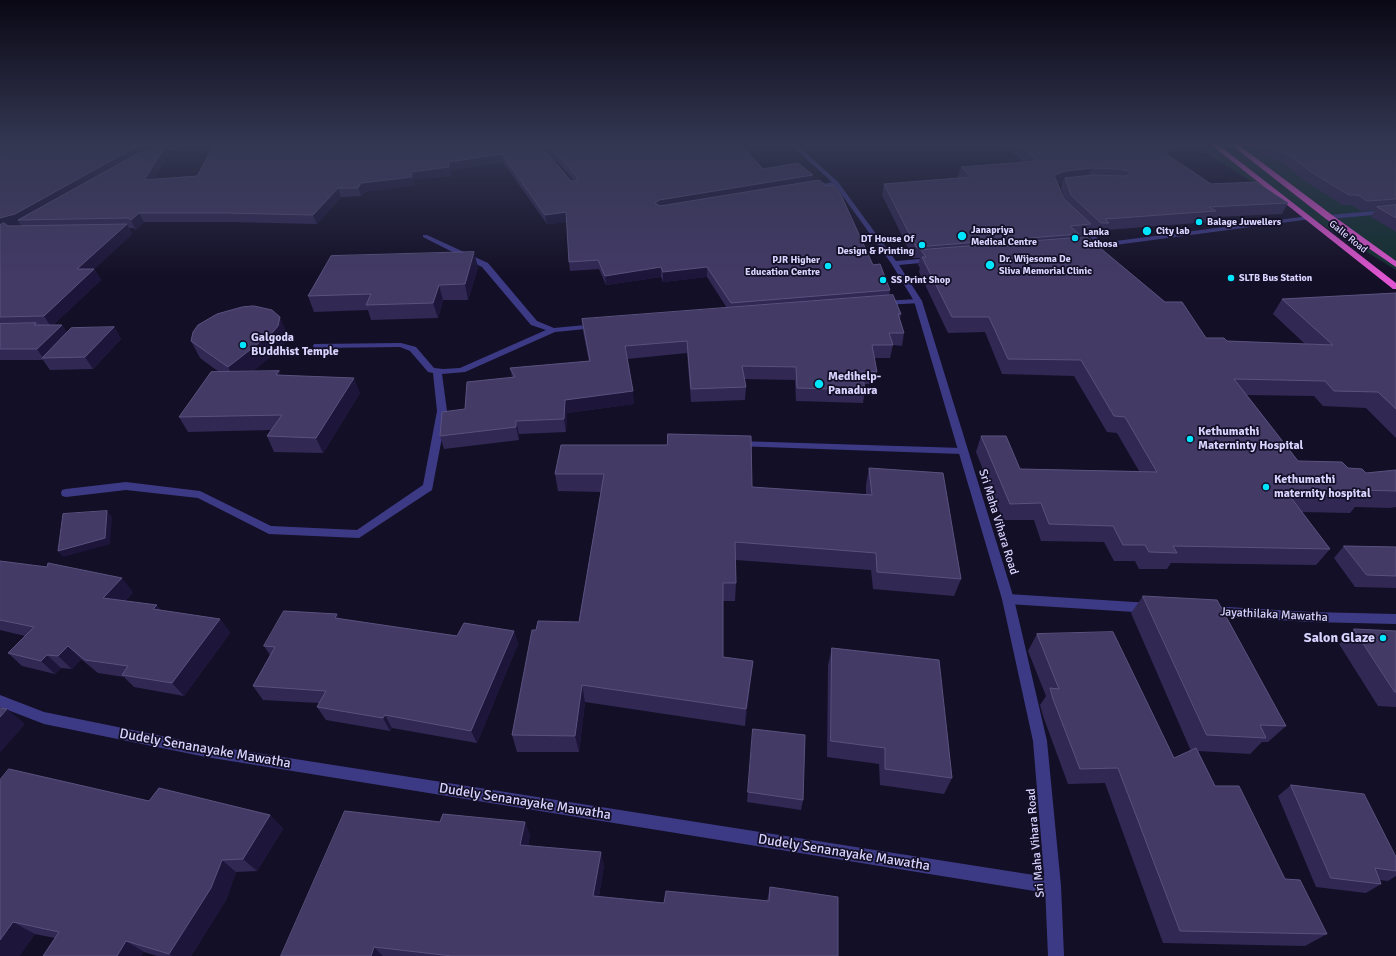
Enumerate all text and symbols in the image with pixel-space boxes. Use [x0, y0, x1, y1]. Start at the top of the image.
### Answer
place label: Balage Juwellers [1207, 216, 1281, 228]
marker: Balage Juwellers [1194, 217, 1204, 227]
street label: Galle Road [1326, 218, 1370, 256]
place label: Janapriya Medical Centre [971, 224, 1037, 248]
marker: City lab [1141, 225, 1153, 237]
place label: City lab [1156, 225, 1190, 237]
place label: Lanka Sathosa [1083, 226, 1118, 250]
marker: Janapriya Medical Centre [956, 230, 968, 242]
place label: DT House Of Design & Printing [837, 233, 914, 256]
marker: Lanka Sathosa [1070, 233, 1080, 243]
marker: DT House Of Design & Printing [917, 240, 927, 250]
place label: Dr. Wijesoma De Sliva Memorial Clinic [999, 253, 1092, 276]
place label: PJR Higher Education Centre [745, 254, 820, 278]
marker: Dr. Wijesoma De Sliva Memorial Clinic [984, 259, 996, 271]
marker: PJR Higher Education Centre [823, 261, 833, 271]
place label: SLTB Bus Station [1239, 272, 1312, 284]
marker: SLTB Bus Station [1226, 273, 1236, 283]
place label: SS Print Shop [891, 274, 950, 286]
marker: SS Print Shop [878, 275, 888, 285]
place label: Galgoda BUddhist Temple [251, 331, 339, 359]
marker: Galgoda BUddhist Temple [238, 340, 248, 350]
place label: Medihelp- Panadura [828, 370, 881, 398]
marker: Medihelp- Panadura [813, 378, 825, 390]
place label: Kethumathi Materninty Hospital [1198, 425, 1303, 453]
marker: Kethumathi Materninty Hospital [1185, 434, 1195, 444]
street label: Sri Maha Vihara Road [975, 467, 1021, 577]
place label: Kethumathi maternity hospital [1274, 473, 1371, 501]
marker: Kethumathi maternity hospital [1261, 482, 1271, 492]
street label: Jayathilaka Mawatha [1220, 605, 1328, 625]
place label: Salon Glaze [1304, 630, 1375, 646]
marker: Salon Glaze [1378, 633, 1388, 643]
street label: Dudely Senanayake Mawatha [118, 726, 292, 772]
street label: Dudely Senanayake Mawatha [438, 780, 612, 824]
street label: Sri Maha Vihara Road [1024, 788, 1048, 898]
street label: Dudely Senanayake Mawatha [757, 831, 931, 875]

